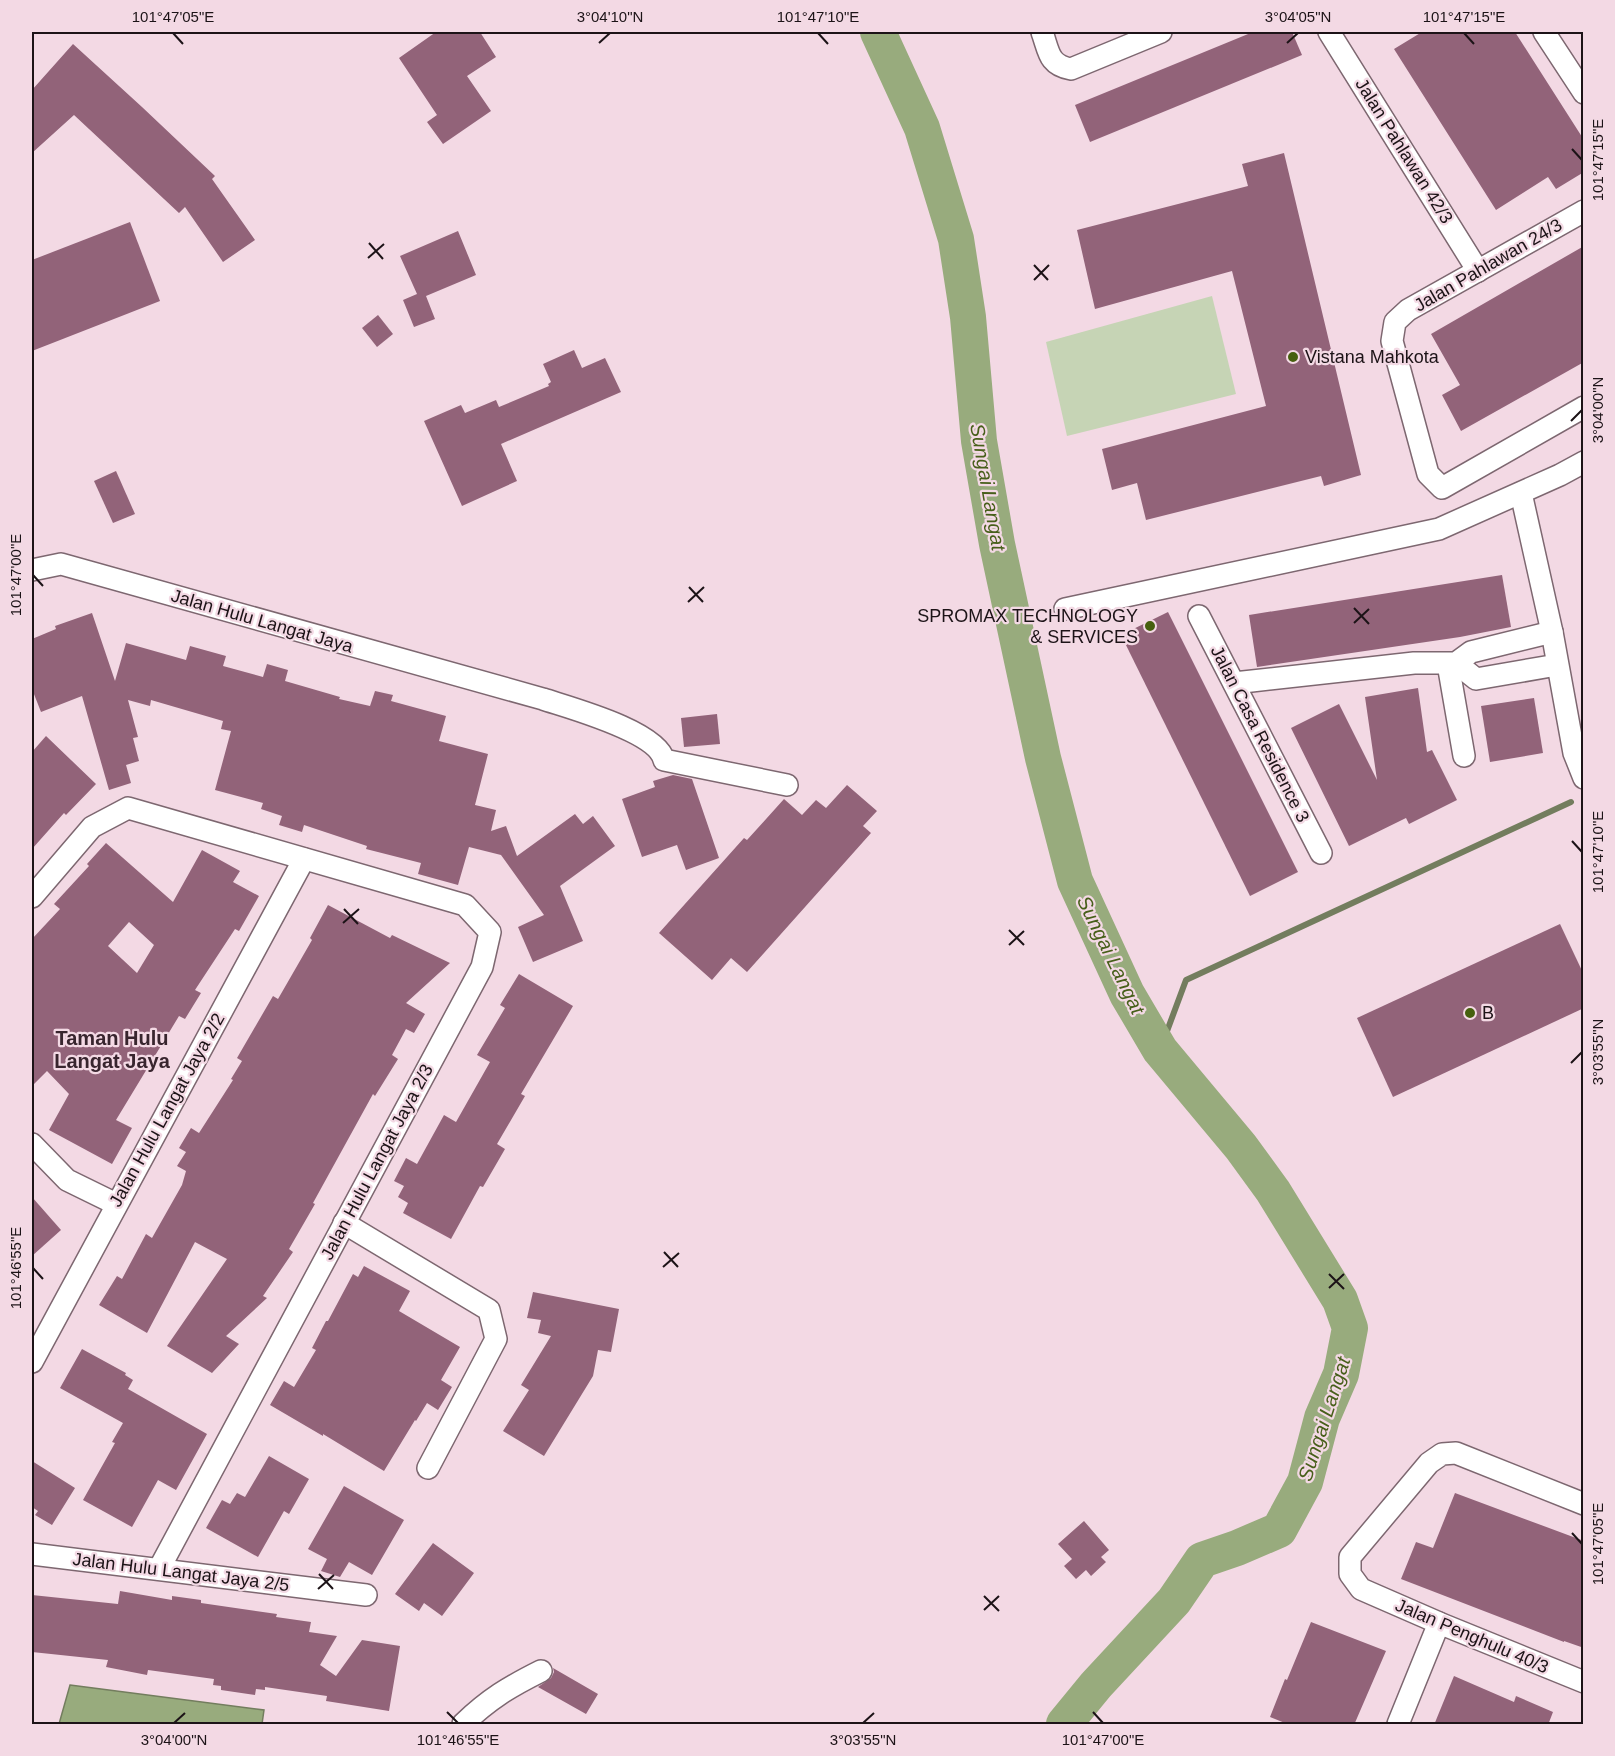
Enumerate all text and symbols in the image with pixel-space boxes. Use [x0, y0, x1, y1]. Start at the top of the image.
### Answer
text: 101°47'05"E [132, 8, 214, 25]
text: 3°04'10"N [577, 8, 643, 25]
text: 101°47'10"E [777, 8, 859, 25]
text: 3°04'05"N [1265, 8, 1331, 25]
text: 101°47'15"E [1423, 8, 1505, 25]
street label: Jalan Pahlawan 42/3 [1351, 75, 1457, 227]
text: 101°47'15"E [1589, 119, 1606, 201]
street label: Jalan Pahlawan 24/3 [1411, 215, 1565, 315]
place label: Vistana Mahkota [1305, 347, 1440, 367]
marker: Vistana Mahkota [1286, 350, 1300, 364]
text: 3°04'00"N [1589, 377, 1606, 443]
water label: Sungai Langat [966, 422, 1010, 554]
text: 101°47'00"E [7, 534, 24, 616]
street label: Jalan Hulu Langat Jaya [169, 585, 356, 657]
place label: SPROMAX TECHNOLOGY & SERVICES [917, 606, 1138, 647]
marker: SPROMAX TECHNOLOGY & SERVICES [1143, 619, 1157, 633]
street label: Jalan Casa Residence 3 [1207, 643, 1313, 825]
text: 101°47'10"E [1589, 811, 1606, 893]
water label: Sungai Langat [1073, 892, 1150, 1019]
place label: B [1482, 1003, 1494, 1023]
marker: B [1463, 1006, 1477, 1020]
street label: Jalan Hulu Langat Jaya 2/2 [105, 1010, 229, 1210]
text: 3°03'55"N [1589, 1019, 1606, 1085]
district label: Taman Hulu Langat Jaya [54, 1027, 171, 1072]
street label: Jalan Hulu Langat Jaya 2/3 [317, 1061, 437, 1263]
text: 101°46'55"E [7, 1227, 24, 1309]
water label: Sungai Langat [1294, 1353, 1355, 1484]
text: 101°47'05"E [1589, 1503, 1606, 1585]
street label: Jalan Hulu Langat Jaya 2/5 [72, 1549, 290, 1595]
street label: Jalan Penghulu 40/3 [1393, 1595, 1551, 1677]
text: 3°04'00"N [141, 1731, 207, 1748]
text: 101°46'55"E [417, 1731, 499, 1748]
text: 3°03'55"N [830, 1731, 896, 1748]
text: 101°47'00"E [1062, 1731, 1144, 1748]

